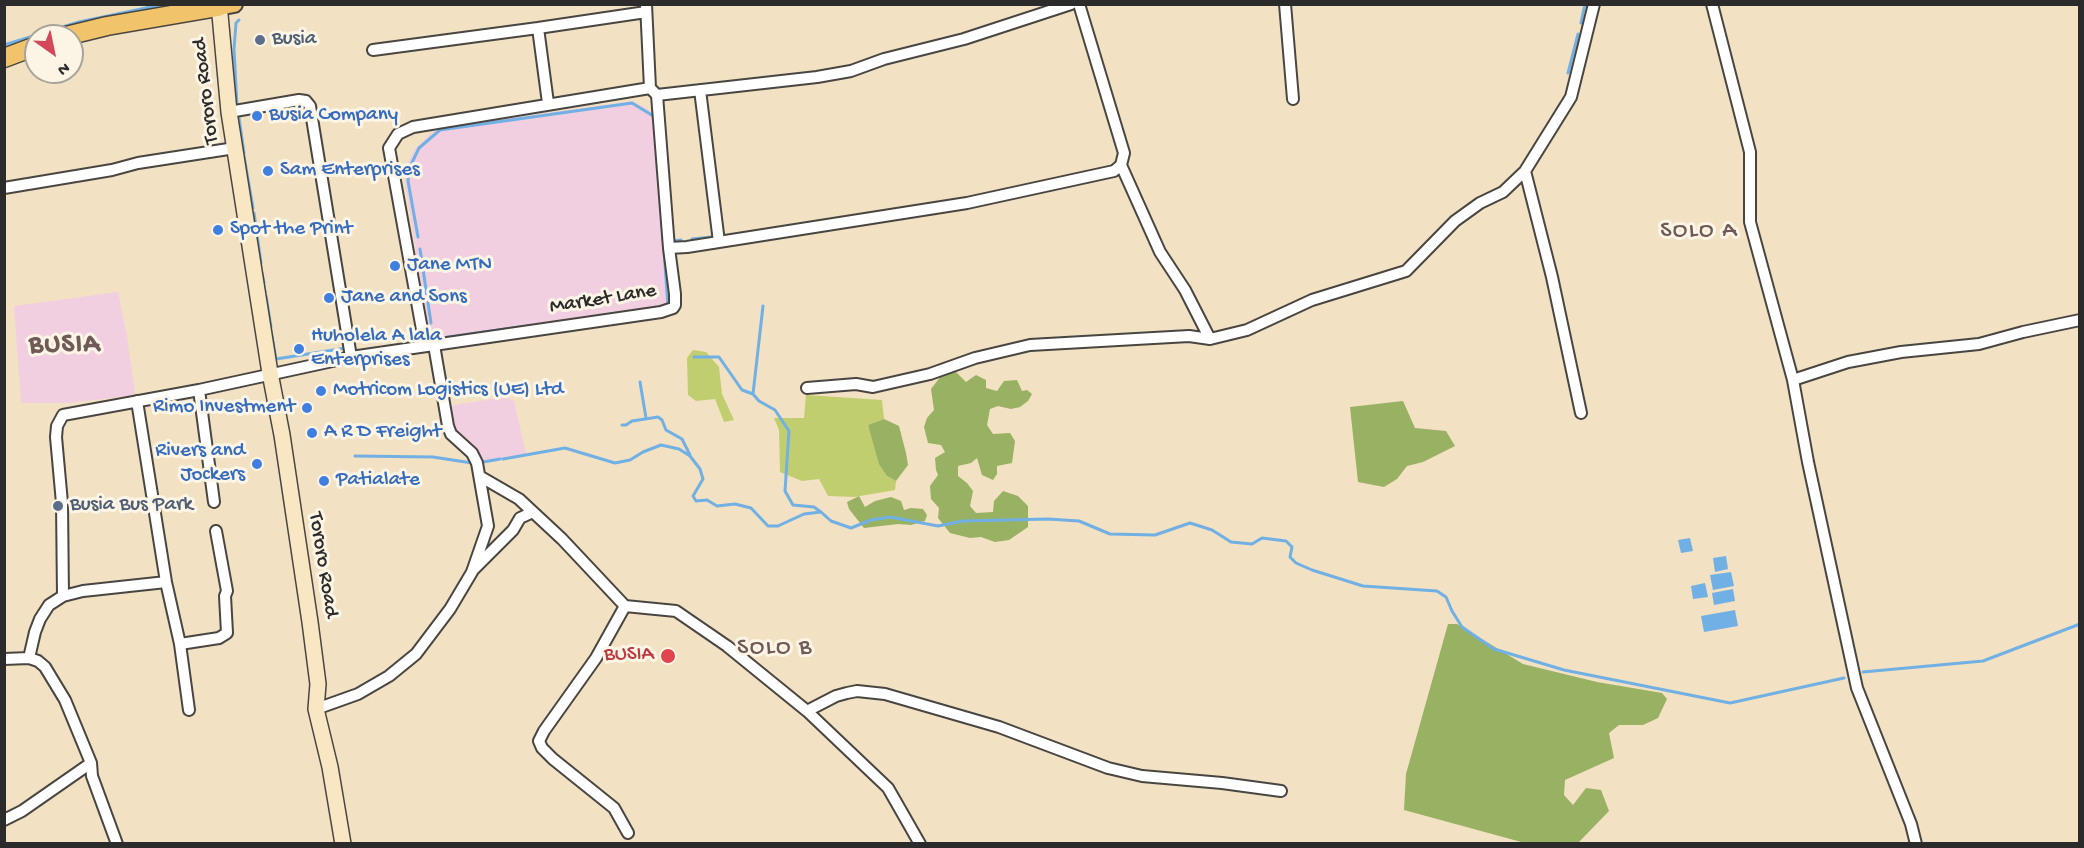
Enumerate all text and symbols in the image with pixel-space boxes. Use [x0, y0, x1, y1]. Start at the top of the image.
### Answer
north arrow [24, 24, 84, 84]
place label: Busia [272, 27, 317, 53]
marker: Busia [253, 33, 267, 47]
street label: Tororo Road [188, 37, 226, 145]
text: N [53, 57, 73, 79]
place label: Busia Company [269, 103, 398, 129]
marker: Busia Company [250, 109, 264, 123]
place label: Sam Enterprises [280, 158, 420, 184]
marker: Sam Enterprises [261, 164, 275, 178]
place label: Spot the Print [230, 217, 352, 243]
district label: SOLO A [1660, 218, 1738, 246]
marker: Spot the Print [211, 223, 225, 237]
place label: Jane MTN [407, 253, 492, 279]
marker: Jane MTN [388, 259, 402, 273]
street label: Market Lane [548, 279, 658, 321]
place label: Jane and Sons [341, 285, 467, 311]
marker: Jane and Sons [322, 291, 336, 305]
place label: Huholela A lala Enterprises [311, 324, 442, 374]
district label: BUSIA [29, 331, 101, 363]
marker: Huholela A lala Enterprises [292, 342, 306, 356]
place label: Motricom Logistics (UE) Ltd [333, 378, 563, 404]
marker: Motricom Logistics (UE) Ltd [314, 384, 328, 398]
place label: Rimo Investment [153, 395, 295, 421]
marker: Rimo Investment [300, 401, 314, 415]
place label: A R D Freight [324, 420, 441, 446]
marker: A R D Freight [305, 426, 319, 440]
place label: Rivers and Jockers [155, 439, 245, 489]
marker: Rivers and Jockers [250, 457, 264, 471]
place label: Patialate [336, 468, 420, 494]
marker: Patialate [317, 474, 331, 488]
place label: Busia Bus Park [70, 493, 193, 519]
marker: Busia Bus Park [51, 499, 65, 513]
street label: Tororo Road [301, 510, 343, 620]
district label: SOLO B [737, 635, 813, 663]
place label: BUSIA [604, 643, 654, 669]
marker: BUSIA [659, 647, 677, 665]

